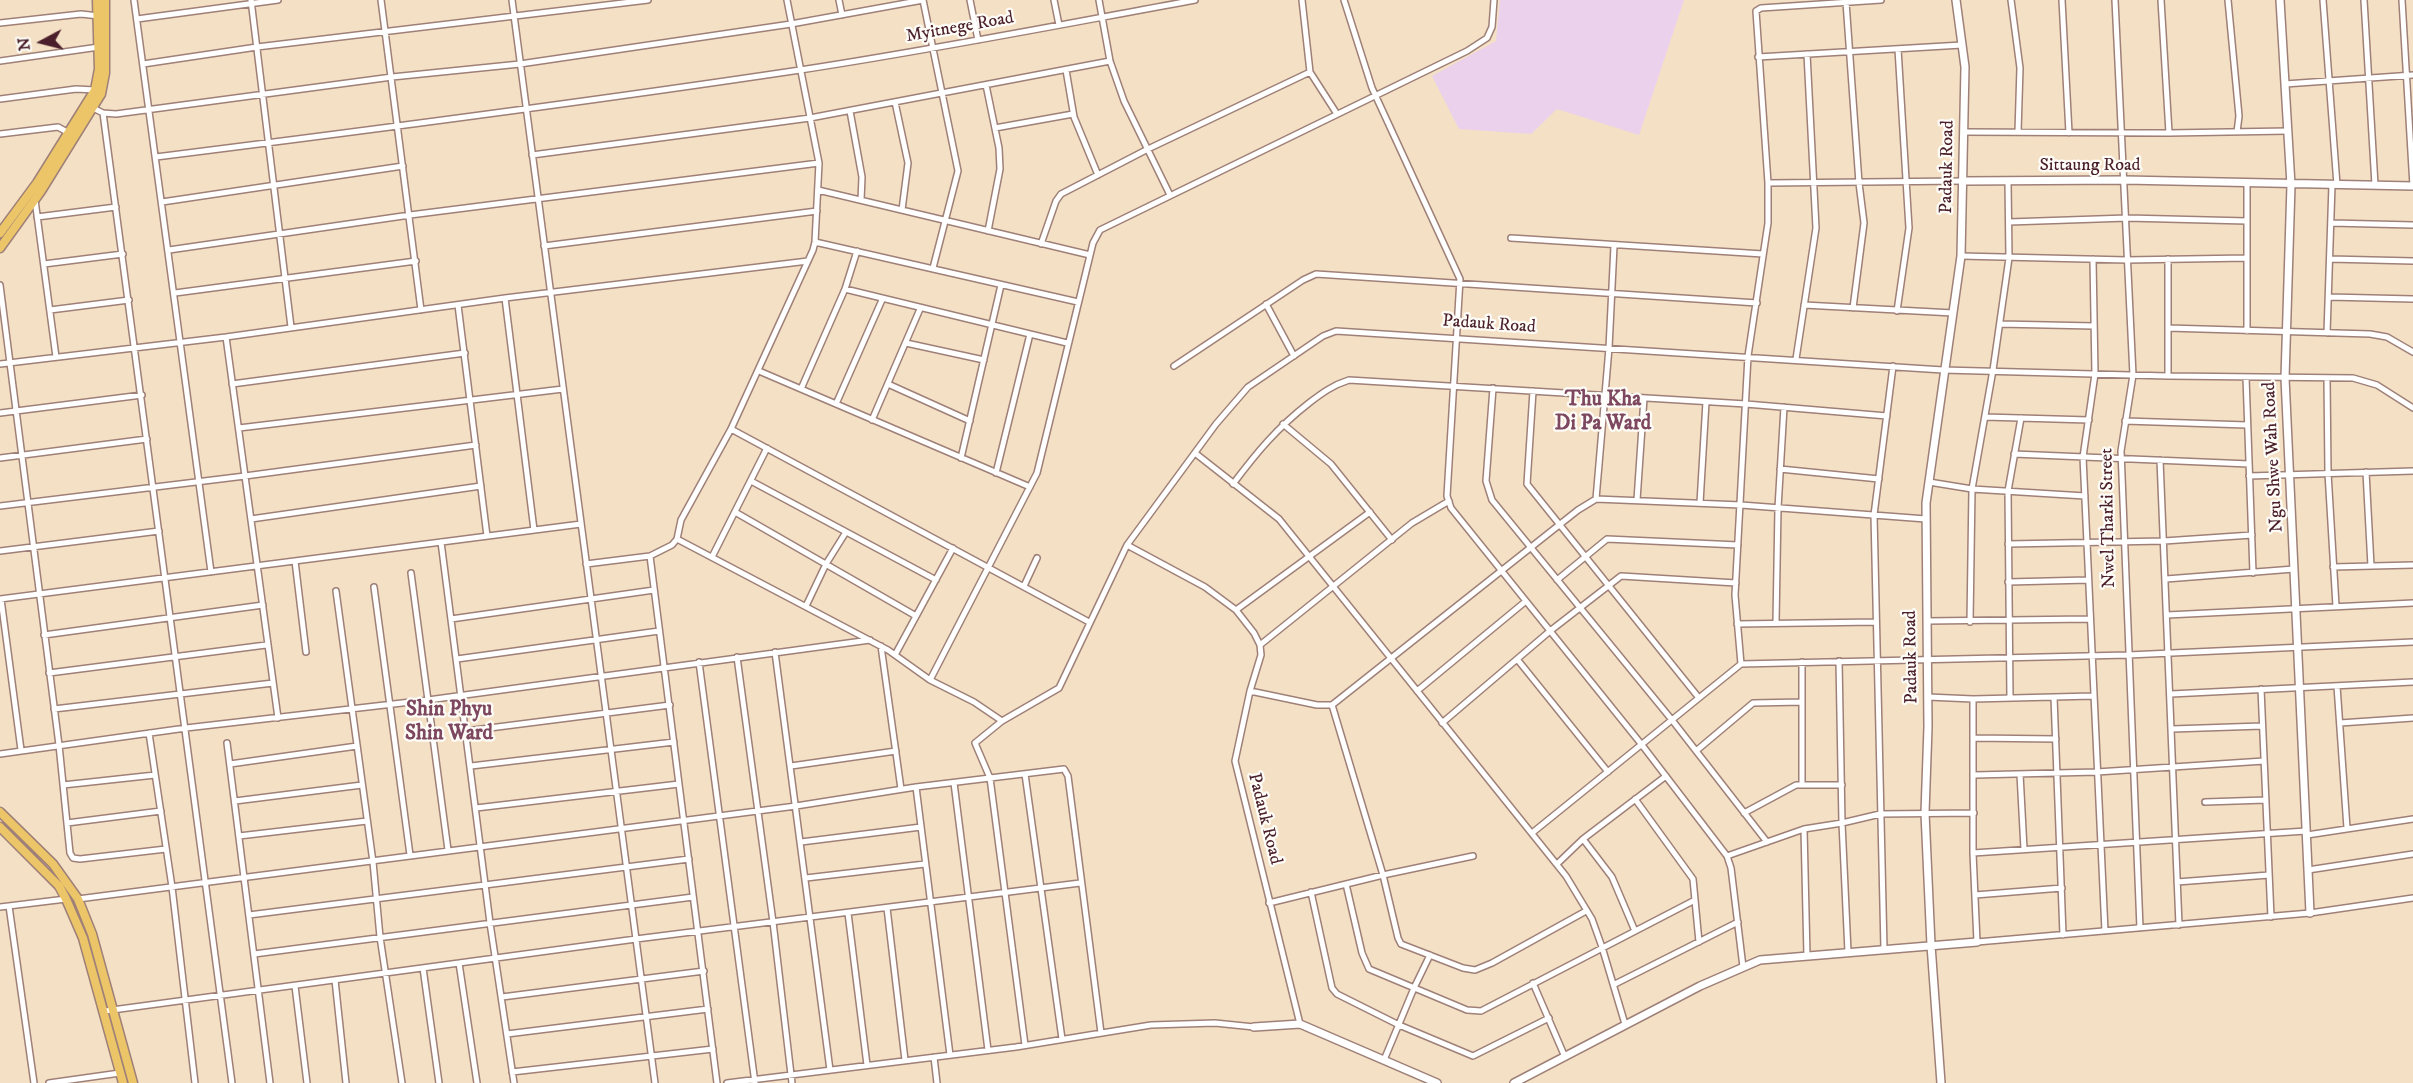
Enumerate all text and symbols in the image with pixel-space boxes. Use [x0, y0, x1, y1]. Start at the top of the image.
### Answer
street label: Myitnege Road [904, 8, 1016, 48]
north arrow [12, 12, 72, 72]
text: N [13, 36, 35, 52]
street label: Padauk Road [1936, 120, 1960, 214]
street label: Sittaung Road [2039, 155, 2141, 177]
street label: Padauk Road [1442, 311, 1536, 339]
street label: Ngu Shwe Wah Road [2259, 381, 2289, 533]
district label: Thu Kha Di Pa Ward [1555, 388, 1651, 438]
street label: Nwel Tharki Street [2097, 448, 2121, 588]
street label: Padauk Road [1900, 610, 1924, 704]
district label: Shin Phyu Shin Ward [405, 698, 493, 748]
street label: Padauk Road [1242, 771, 1286, 867]

